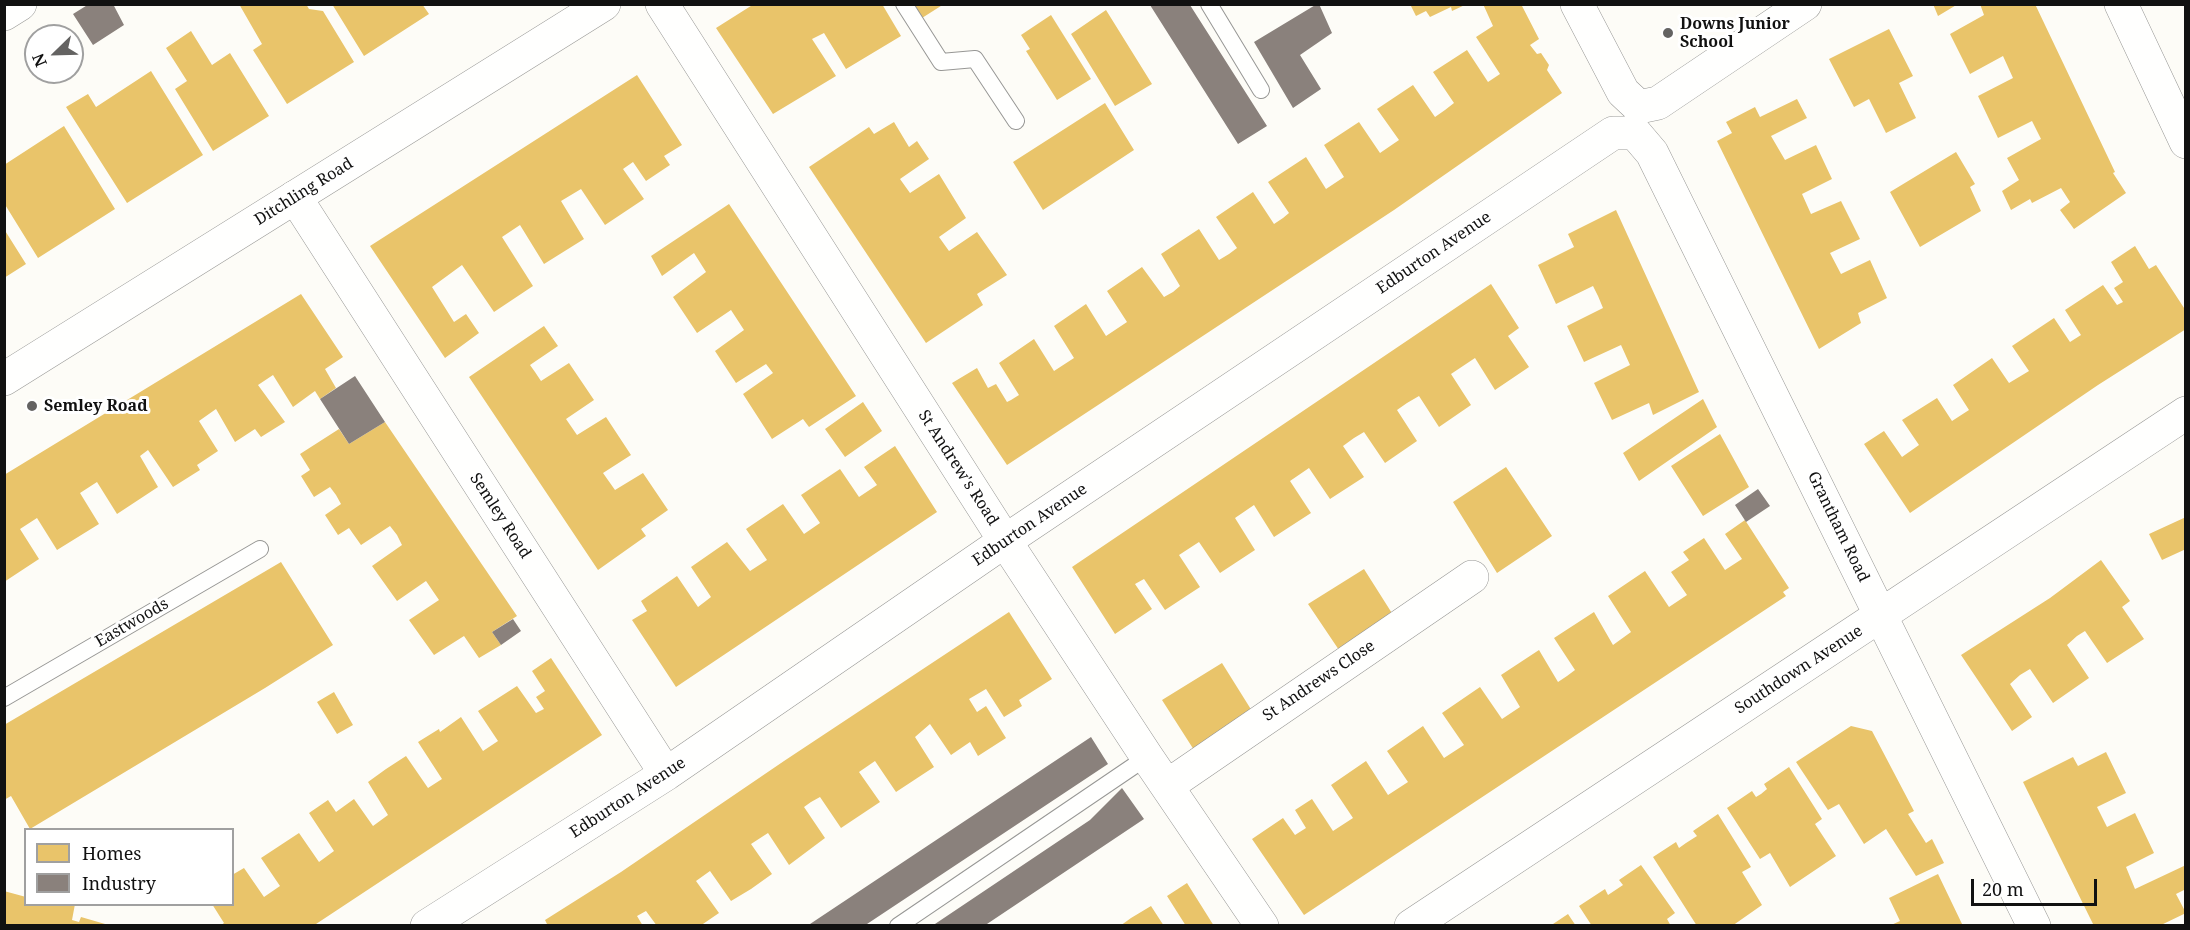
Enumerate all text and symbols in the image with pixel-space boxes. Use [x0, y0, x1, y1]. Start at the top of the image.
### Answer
place label: Downs Junior School [1680, 14, 1790, 52]
north arrow [24, 24, 84, 84]
marker: Downs Junior School [1661, 26, 1675, 40]
text: N [27, 50, 52, 70]
street label: Ditchling Road [251, 154, 357, 230]
street label: Edburton Avenue [1373, 208, 1495, 298]
place label: Semley Road [44, 396, 148, 416]
marker: Semley Road [25, 399, 39, 413]
street label: St Andrew's Road [914, 407, 1002, 529]
street label: Grantham Road [1803, 469, 1873, 585]
street label: Semley Road [465, 470, 535, 562]
street label: Edburton Avenue [969, 480, 1091, 570]
street label: Eastwoods [92, 594, 172, 652]
street label: Southdown Avenue [1732, 622, 1866, 718]
street label: St Andrews Close [1259, 636, 1379, 726]
street label: Edburton Avenue [567, 754, 689, 842]
legend [24, 828, 234, 906]
text: Homes [82, 841, 141, 865]
scale bar [1974, 867, 2100, 905]
text: Industry [82, 871, 156, 895]
text: 20 m [1982, 877, 2024, 901]

